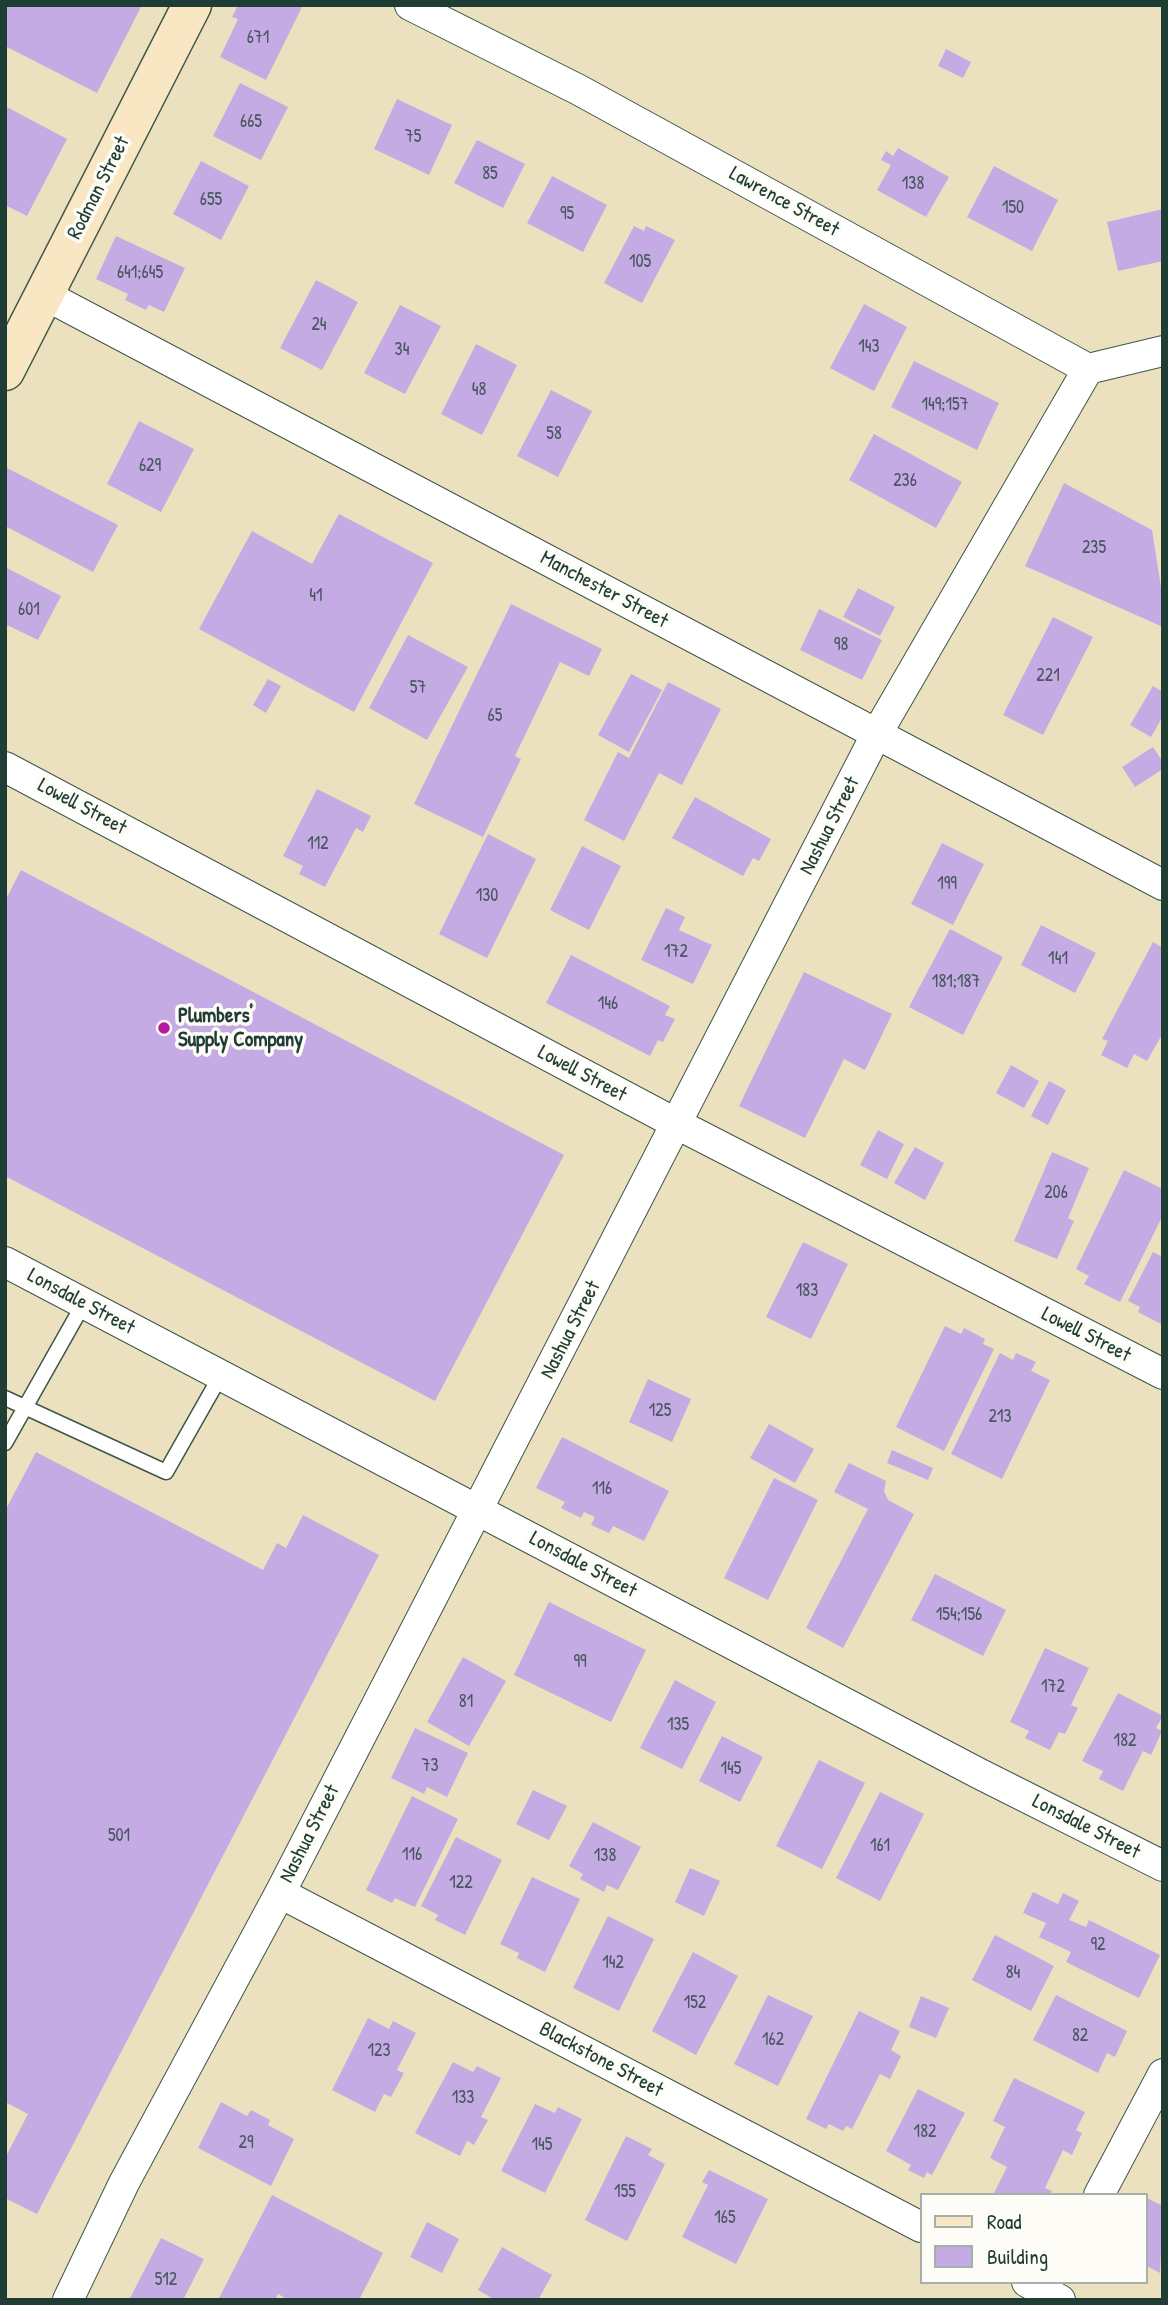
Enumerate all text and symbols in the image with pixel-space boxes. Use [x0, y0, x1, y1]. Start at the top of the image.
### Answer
house number: 671 [247, 27, 269, 49]
house number: 665 [240, 111, 262, 133]
house number: 75 [405, 126, 421, 148]
street label: Rodman Street [62, 132, 136, 244]
street label: Lawrence Street [725, 161, 843, 243]
house number: 85 [482, 163, 498, 185]
house number: 138 [902, 173, 924, 195]
house number: 655 [200, 189, 222, 211]
house number: 150 [1002, 197, 1024, 219]
house number: 95 [560, 203, 574, 225]
house number: 105 [629, 251, 651, 273]
house number: 641;645 [117, 262, 163, 284]
house number: 24 [311, 314, 327, 336]
house number: 143 [858, 336, 880, 358]
house number: 34 [395, 339, 409, 361]
house number: 48 [472, 379, 486, 401]
house number: 149;157 [921, 394, 969, 416]
house number: 58 [546, 423, 562, 445]
house number: 629 [139, 455, 161, 477]
house number: 236 [893, 470, 917, 492]
house number: 235 [1082, 537, 1106, 559]
street label: Manchester Street [536, 546, 672, 634]
house number: 41 [309, 585, 323, 607]
house number: 601 [18, 599, 40, 621]
house number: 98 [834, 634, 848, 656]
house number: 221 [1036, 665, 1060, 687]
house number: 57 [410, 677, 426, 699]
house number: 65 [488, 705, 502, 727]
street label: Lowell Street [33, 773, 131, 841]
street label: Nashua Street [795, 773, 865, 879]
house number: 112 [307, 833, 329, 855]
house number: 199 [937, 873, 957, 895]
house number: 130 [476, 885, 498, 907]
house number: 172 [664, 941, 688, 963]
house number: 141 [1048, 948, 1068, 970]
house number: 181;187 [932, 971, 980, 993]
house number: 146 [598, 993, 618, 1015]
place label: Plumbers' Supply Company [178, 1003, 303, 1053]
marker: Plumbers' Supply Company [156, 1020, 172, 1036]
street label: Lowell Street [533, 1040, 631, 1108]
house number: 206 [1044, 1182, 1068, 1204]
street label: Lonsdale Street [23, 1263, 139, 1341]
street label: Nashua Street [536, 1277, 606, 1383]
house number: 183 [796, 1280, 818, 1302]
street label: Lowell Street [1037, 1302, 1135, 1368]
house number: 125 [649, 1400, 671, 1422]
house number: 213 [988, 1406, 1012, 1428]
house number: 116 [592, 1478, 612, 1500]
street label: Lonsdale Street [525, 1526, 641, 1604]
house number: 154;156 [936, 1604, 982, 1626]
house number: 99 [573, 1651, 587, 1673]
house number: 172 [1041, 1676, 1065, 1698]
house number: 81 [459, 1691, 473, 1713]
house number: 135 [667, 1714, 689, 1736]
house number: 182 [1114, 1730, 1136, 1752]
house number: 73 [422, 1755, 438, 1777]
house number: 145 [721, 1758, 741, 1780]
street label: Nashua Street [275, 1781, 345, 1887]
street label: Lonsdale Street [1028, 1789, 1144, 1865]
house number: 501 [108, 1825, 130, 1847]
house number: 161 [870, 1835, 890, 1857]
house number: 116 [402, 1844, 422, 1866]
house number: 138 [594, 1845, 616, 1867]
house number: 122 [449, 1872, 473, 1894]
house number: 92 [1090, 1934, 1106, 1956]
house number: 142 [602, 1952, 624, 1974]
house number: 84 [1006, 1962, 1020, 1984]
house number: 152 [684, 1992, 706, 2014]
street label: Blackstone Street [535, 2017, 667, 2103]
house number: 82 [1072, 2025, 1088, 2047]
house number: 162 [762, 2029, 784, 2051]
house number: 123 [367, 2040, 391, 2062]
house number: 133 [452, 2087, 474, 2109]
house number: 182 [914, 2121, 936, 2143]
house number: 29 [238, 2132, 254, 2154]
house number: 145 [532, 2134, 552, 2156]
house number: 155 [614, 2181, 636, 2203]
legend [920, 2193, 1147, 2284]
house number: 165 [714, 2207, 736, 2229]
text: Road [987, 2207, 1021, 2236]
text: Building [987, 2242, 1048, 2271]
house number: 512 [155, 2269, 177, 2291]

